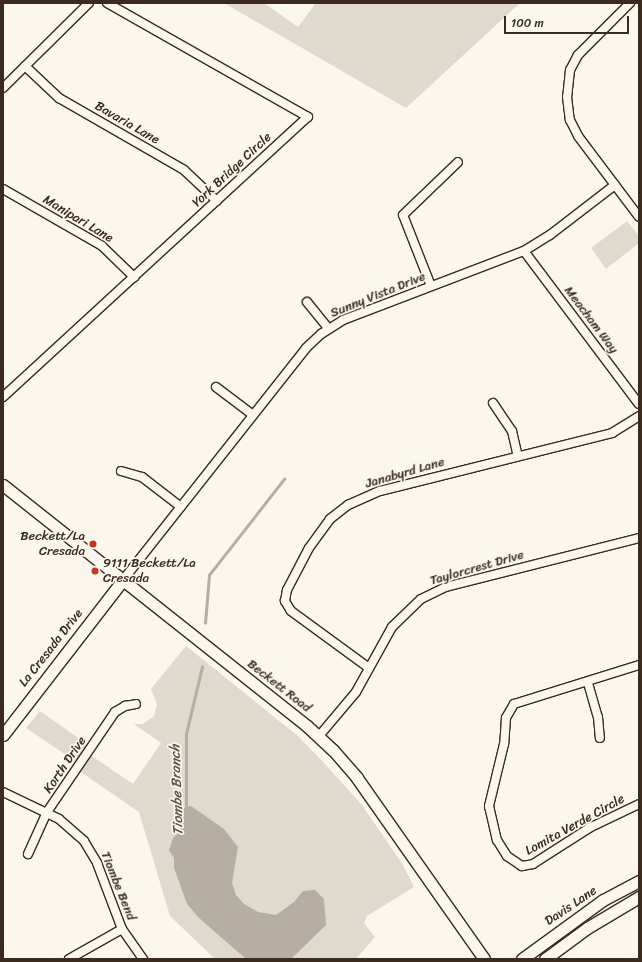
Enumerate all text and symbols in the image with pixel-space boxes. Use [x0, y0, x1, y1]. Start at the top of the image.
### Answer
scale bar [506, 8, 631, 34]
text: 100 m [511, 12, 544, 34]
street label: Bavaria Lane [92, 98, 162, 148]
street label: York Bridge Circle [189, 129, 275, 211]
street label: Manipari Lane [40, 192, 116, 246]
street label: Sunny Vista Drive [328, 269, 428, 321]
street label: Meacham Way [561, 283, 621, 357]
street label: Janabyrd Lane [364, 454, 446, 492]
place label: Beckett/La Cresada [20, 529, 85, 560]
marker: Beckett/La Cresada [88, 539, 98, 549]
street label: Taylorcrest Drive [428, 547, 526, 589]
place label: 9111 Beckett/La Cresada [103, 556, 196, 587]
marker: 9111 Beckett/La Cresada [90, 566, 100, 576]
street label: La Cresada Drive [16, 606, 86, 690]
street label: Beckett Road [244, 656, 314, 716]
street label: Korth Drive [40, 734, 90, 796]
water label: Tiombe Branch [167, 744, 187, 836]
street label: Lomita Verde Circle [523, 791, 627, 859]
street label: Tiombe Bend [97, 849, 139, 923]
street label: Davis Lane [542, 883, 600, 929]

